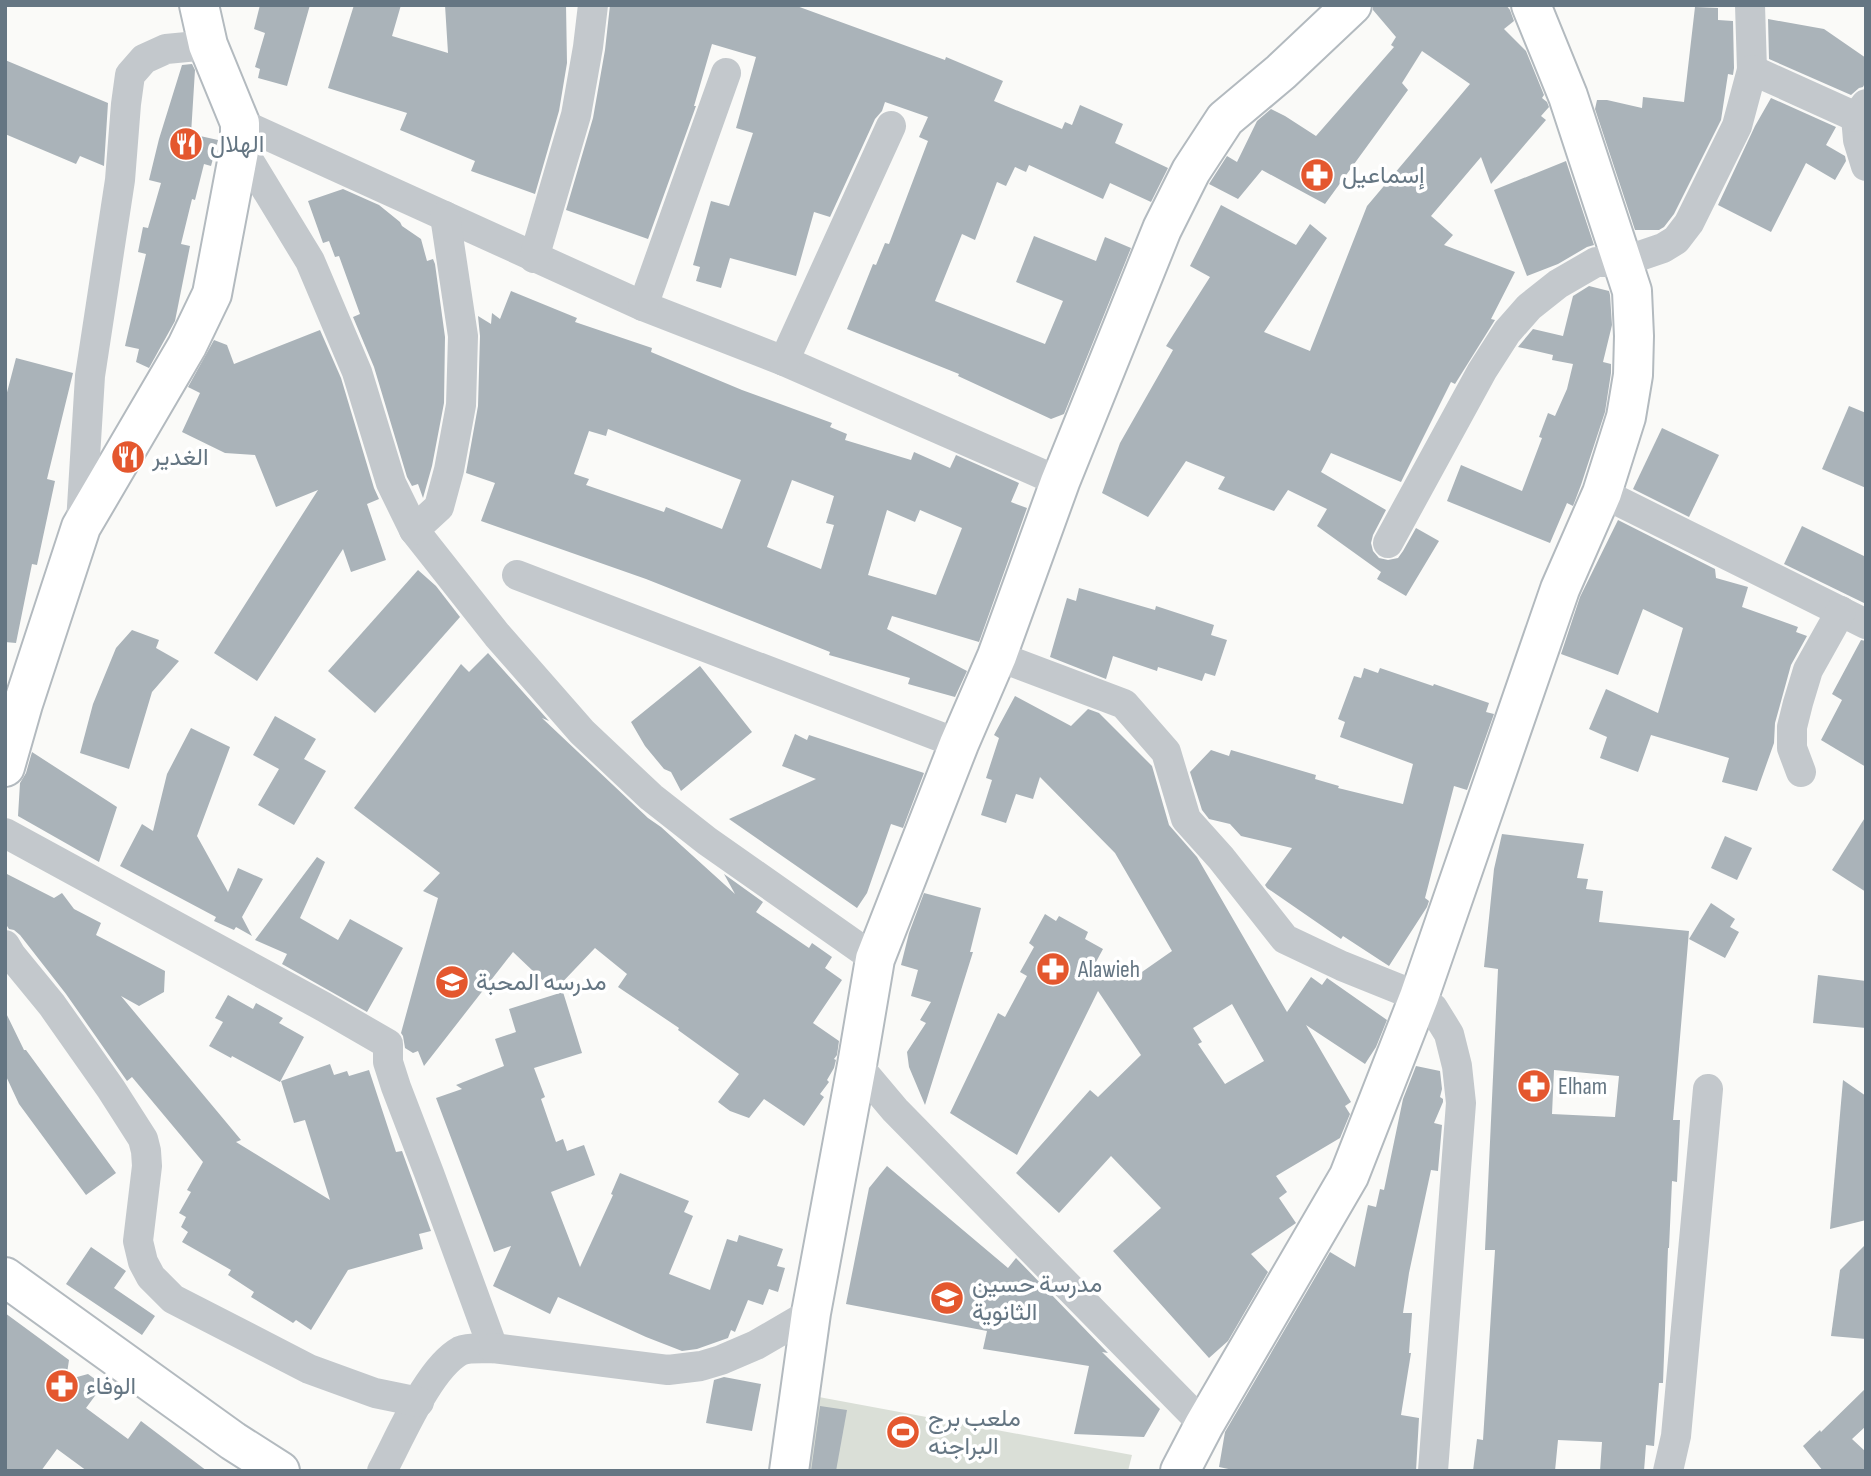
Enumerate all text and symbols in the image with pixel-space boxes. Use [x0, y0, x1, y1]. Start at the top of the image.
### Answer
restaurant icon: الهلال [167, 125, 205, 163]
place label: الهلال [210, 130, 264, 159]
pharmacy icon: إسماعيل [1298, 156, 1336, 194]
place label: إسماعيل [1342, 161, 1425, 190]
restaurant icon: الغدير [109, 438, 147, 476]
place label: الغدير [151, 443, 209, 472]
pharmacy icon: Alawieh [1034, 950, 1072, 988]
place label: Alawieh [1077, 955, 1140, 984]
school or university icon: مدرسه المحبة [433, 963, 471, 1001]
place label: مدرسه المحبة [476, 968, 606, 997]
pharmacy icon: Elham [1515, 1067, 1553, 1105]
place label: Elham [1558, 1072, 1607, 1101]
place label: مدرسة حسين الثانوية [972, 1270, 1102, 1327]
school or university icon: مدرسة حسين الثانوية [928, 1279, 966, 1317]
pharmacy icon: الوفاء [43, 1367, 81, 1405]
place label: الوفاء [86, 1372, 136, 1401]
place label: ملعب برج البراجنه [928, 1404, 1021, 1461]
sports icon: ملعب برج البراجنه [884, 1413, 922, 1451]

